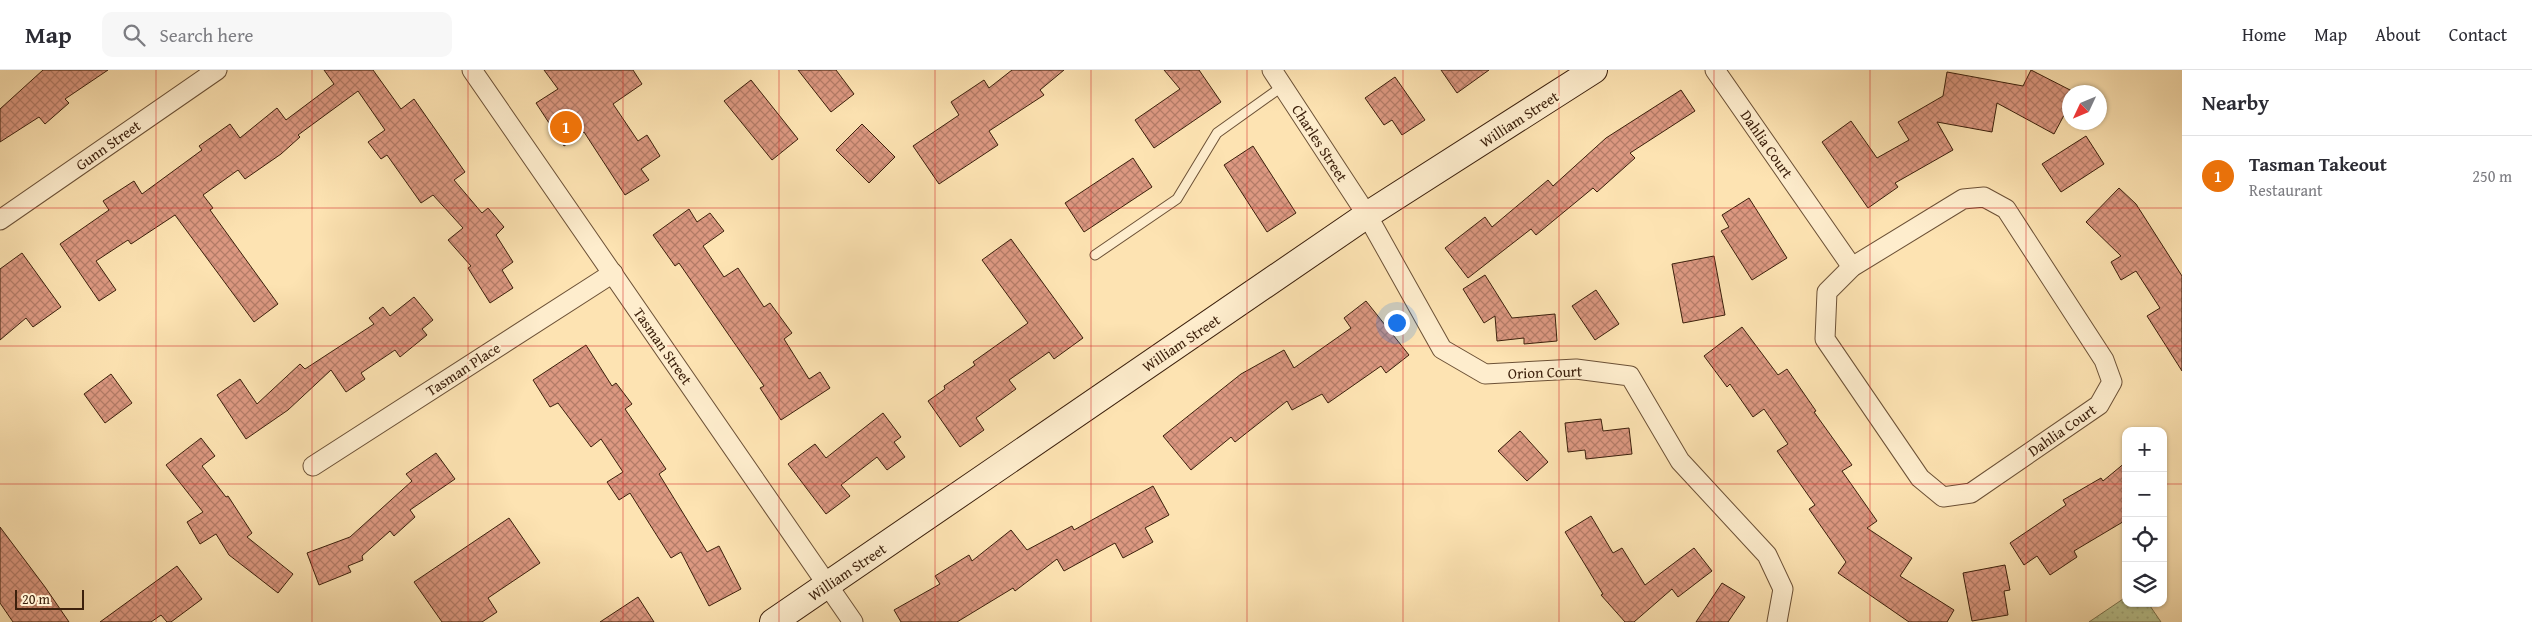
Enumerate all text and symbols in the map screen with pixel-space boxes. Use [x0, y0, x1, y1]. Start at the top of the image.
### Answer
search box [102, 12, 452, 57]
text: Map [25, 17, 72, 52]
icon: search [120, 21, 148, 49]
text: Search here [160, 21, 253, 49]
text: Home [2242, 21, 2286, 48]
text: Map [2314, 21, 2347, 48]
text: About [2375, 21, 2421, 48]
text: Contact [2449, 21, 2507, 48]
street label: William Street [1475, 85, 1563, 152]
north arrow [2062, 85, 2107, 130]
text: Nearby [2202, 87, 2269, 118]
street label: Charles Street [1287, 100, 1353, 186]
street label: Dahlia Court [1736, 106, 1799, 183]
pin: 1 [550, 108, 582, 146]
street label: Gunn Street [71, 114, 145, 175]
text: Tasman Takeout [2249, 150, 2387, 178]
text: 1 [2214, 164, 2222, 188]
text: 250 m [2472, 164, 2512, 188]
text: Restaurant [2249, 178, 2323, 202]
street label: Tasman Street [629, 303, 698, 389]
street label: William Street [1138, 309, 1225, 377]
your location [1384, 310, 1410, 336]
street label: Tasman Place [422, 337, 504, 401]
street label: Orion Court [1508, 360, 1583, 384]
street label: Dahlia Court [2024, 398, 2101, 461]
map controls [2122, 427, 2167, 607]
button: + [2122, 427, 2167, 472]
button: − [2122, 472, 2167, 517]
button: locate [2122, 517, 2167, 562]
street label: William Street [804, 538, 891, 606]
button: layers [2122, 562, 2167, 607]
scale bar [15, 587, 84, 610]
text: 20 m [22, 589, 50, 609]

